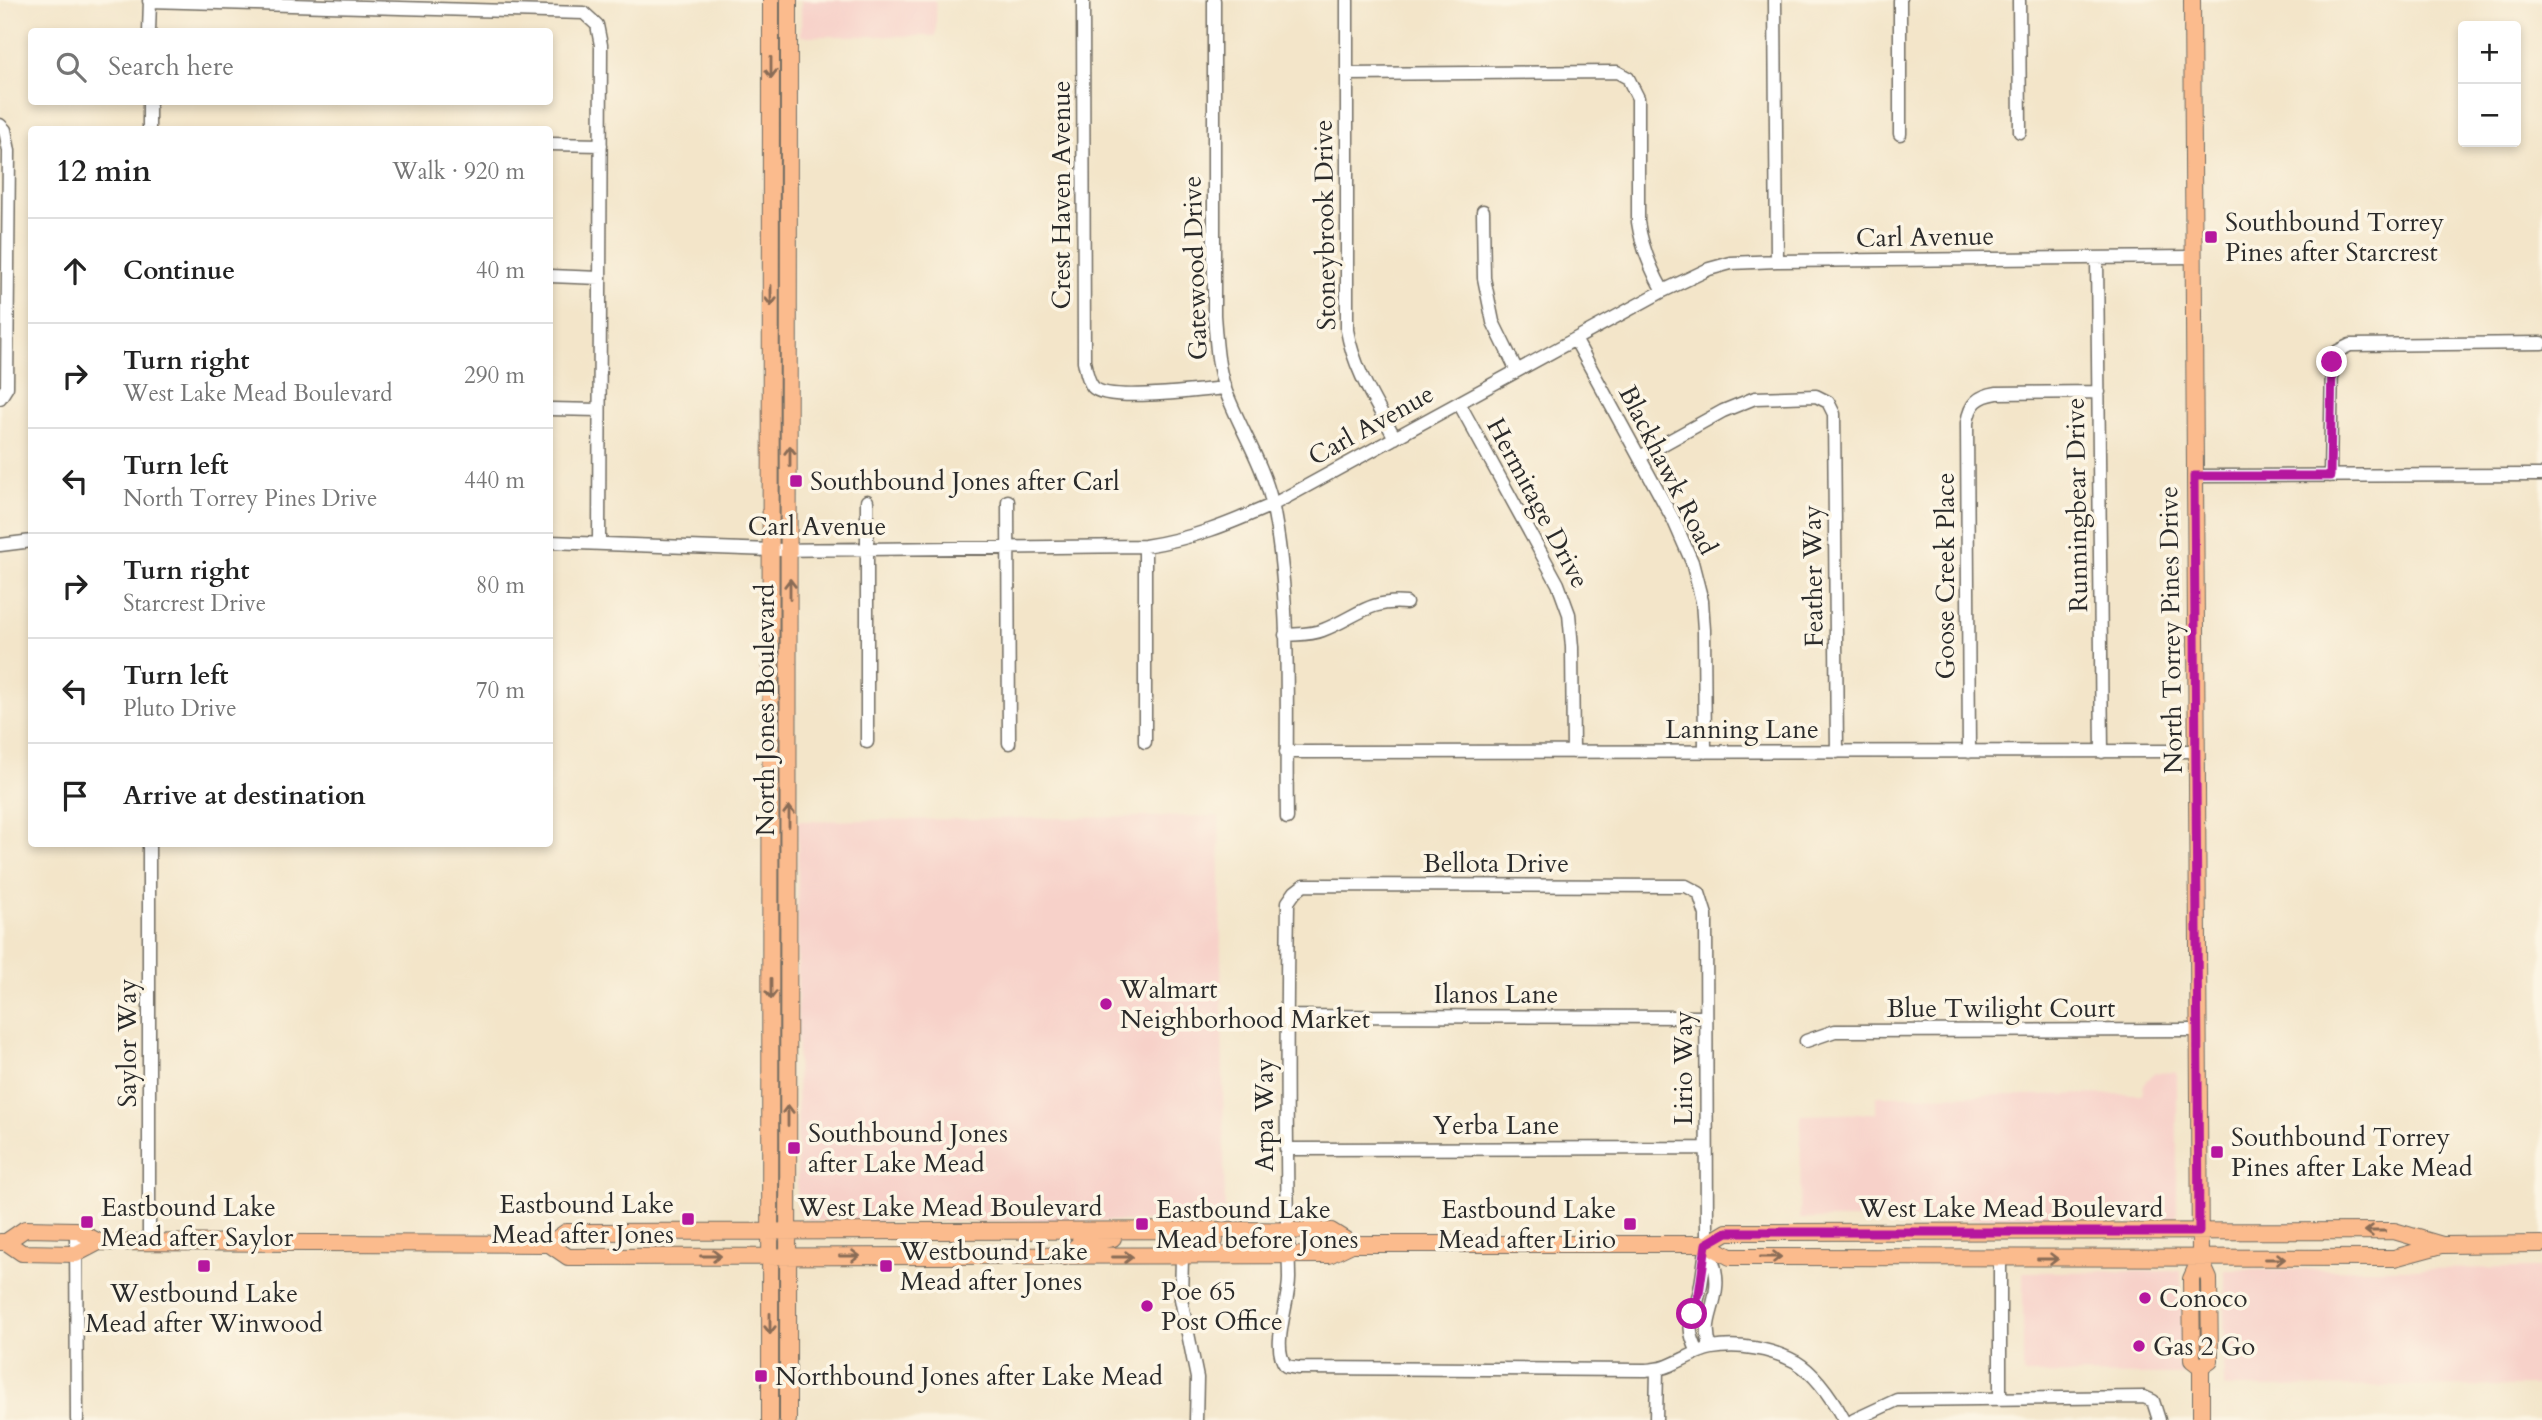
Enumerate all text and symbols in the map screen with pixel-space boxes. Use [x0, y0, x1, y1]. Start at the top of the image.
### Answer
map controls [2458, 21, 2521, 147]
button: + [2458, 21, 2521, 84]
search box [28, 28, 553, 105]
icon: search [52, 48, 90, 86]
text: Search here [108, 49, 234, 84]
one-way arrow [764, 56, 778, 79]
street label: Crest Haven Avenue [1044, 80, 1079, 310]
button: − [2458, 84, 2521, 147]
street label: Stoneybrook Drive [1306, 119, 1344, 331]
text: 12 min [56, 151, 151, 192]
text: Walk · 920 m [392, 156, 525, 187]
street label: Gatewood Drive [1174, 175, 1216, 361]
place label: Southbound Torrey Pines after Starcrest [2225, 205, 2445, 270]
street label: Carl Avenue [1855, 218, 1995, 256]
marker: Southbound Torrey Pines after Starcrest [2203, 229, 2219, 245]
icon: ahead [56, 252, 94, 290]
text: Continue [123, 253, 235, 288]
text: 40 m [476, 255, 525, 286]
one-way arrow [764, 284, 778, 307]
text: Turn right [123, 343, 250, 378]
route end [2316, 346, 2347, 377]
icon: right [56, 357, 94, 395]
text: 290 m [464, 360, 525, 391]
street label: Carl Avenue [1302, 376, 1440, 474]
text: West Lake Mead Boulevard [123, 378, 392, 409]
street label: Blackhawk Road [1610, 379, 1726, 561]
street label: Runningbear Drive [2058, 397, 2096, 613]
street label: Hermitage Drive [1478, 412, 1598, 594]
one-way arrow [783, 445, 797, 468]
text: Turn left [123, 448, 228, 483]
icon: left [56, 462, 94, 500]
place label: Southbound Jones after Carl [810, 464, 1120, 499]
text: 440 m [464, 465, 525, 496]
marker: Southbound Jones after Carl [788, 473, 804, 489]
street label: Goose Creek Place [1928, 473, 1963, 679]
text: North Torrey Pines Drive [123, 483, 377, 514]
street label: North Torrey Pines Drive [2151, 486, 2191, 774]
street label: Feather Way [1794, 504, 1832, 647]
street label: Carl Avenue [748, 509, 886, 544]
text: Turn right [123, 553, 250, 588]
icon: right [56, 567, 94, 605]
text: 80 m [476, 570, 525, 601]
one-way arrow [783, 577, 797, 600]
street label: North Jones Boulevard [748, 584, 783, 836]
text: Starcrest Drive [123, 588, 266, 619]
text: Turn left [123, 658, 228, 693]
icon: left [56, 672, 94, 710]
text: 70 m [476, 675, 525, 706]
text: Pluto Drive [123, 693, 237, 724]
street label: Lanning Lane [1665, 712, 1819, 747]
icon: arrive [56, 777, 94, 815]
text: Arrive at destination [123, 778, 366, 813]
one-way arrow [783, 805, 796, 828]
street label: Bellota Drive [1423, 846, 1569, 881]
place label: Walmart Neighborhood Market [1119, 972, 1370, 1037]
one-way arrow [764, 977, 778, 1000]
street label: Ilanos Lane [1434, 977, 1558, 1012]
street label: Saylor Way [110, 978, 145, 1107]
street label: Blue Twilight Court [1887, 991, 2115, 1026]
marker: Walmart Neighborhood Market [1098, 996, 1114, 1012]
street label: Lirio Way [1666, 1010, 1701, 1125]
street label: Arpa Way [1247, 1058, 1282, 1172]
one-way arrow [781, 1103, 795, 1126]
street label: Yerba Lane [1433, 1108, 1559, 1143]
place label: Southbound Jones after Lake Mead [808, 1116, 1008, 1181]
place label: Southbound Torrey Pines after Lake Mead [2231, 1120, 2473, 1185]
marker: Southbound Jones after Lake Mead [786, 1140, 802, 1156]
marker: Southbound Torrey Pines after Lake Mead [2209, 1144, 2225, 1160]
place label: Eastbound Lake Mead after Jones [492, 1187, 674, 1252]
place label: Eastbound Lake Mead after Saylor [101, 1190, 294, 1255]
street label: West Lake Mead Boulevard [797, 1190, 1102, 1225]
street label: West Lake Mead Boulevard [1858, 1191, 2163, 1226]
place label: Eastbound Lake Mead before Jones [1156, 1192, 1359, 1257]
place label: Eastbound Lake Mead after Lirio [1438, 1192, 1616, 1257]
marker: Eastbound Lake Mead after Jones [680, 1211, 696, 1227]
marker: Eastbound Lake Mead after Saylor [79, 1214, 95, 1230]
marker: Eastbound Lake Mead before Jones [1134, 1216, 1150, 1232]
marker: Eastbound Lake Mead after Lirio [1622, 1216, 1638, 1232]
one-way arrow [2364, 1224, 2387, 1238]
place label: Westbound Lake Mead after Jones [899, 1234, 1088, 1299]
one-way arrow [700, 1249, 723, 1263]
one-way arrow [838, 1249, 861, 1263]
one-way arrow [1112, 1250, 1135, 1264]
one-way arrow [1759, 1251, 1782, 1264]
one-way arrow [2036, 1252, 2059, 1266]
one-way arrow [2263, 1252, 2286, 1266]
marker: Westbound Lake Mead after Winwood [196, 1258, 212, 1274]
marker: Westbound Lake Mead after Jones [878, 1258, 894, 1274]
place label: Poe 65 Post Office [1161, 1274, 1283, 1339]
place label: Westbound Lake Mead after Winwood [85, 1276, 323, 1341]
place label: Conoco [2159, 1281, 2248, 1316]
marker: Conoco [2137, 1290, 2153, 1306]
marker: Poe 65 Post Office [1139, 1298, 1155, 1314]
route start [1676, 1298, 1707, 1329]
one-way arrow [764, 1313, 777, 1336]
place label: Gas 2 Go [2153, 1329, 2255, 1364]
marker: Gas 2 Go [2131, 1338, 2147, 1354]
place label: Northbound Jones after Lake Mead [775, 1359, 1163, 1394]
marker: Northbound Jones after Lake Mead [753, 1368, 769, 1384]

